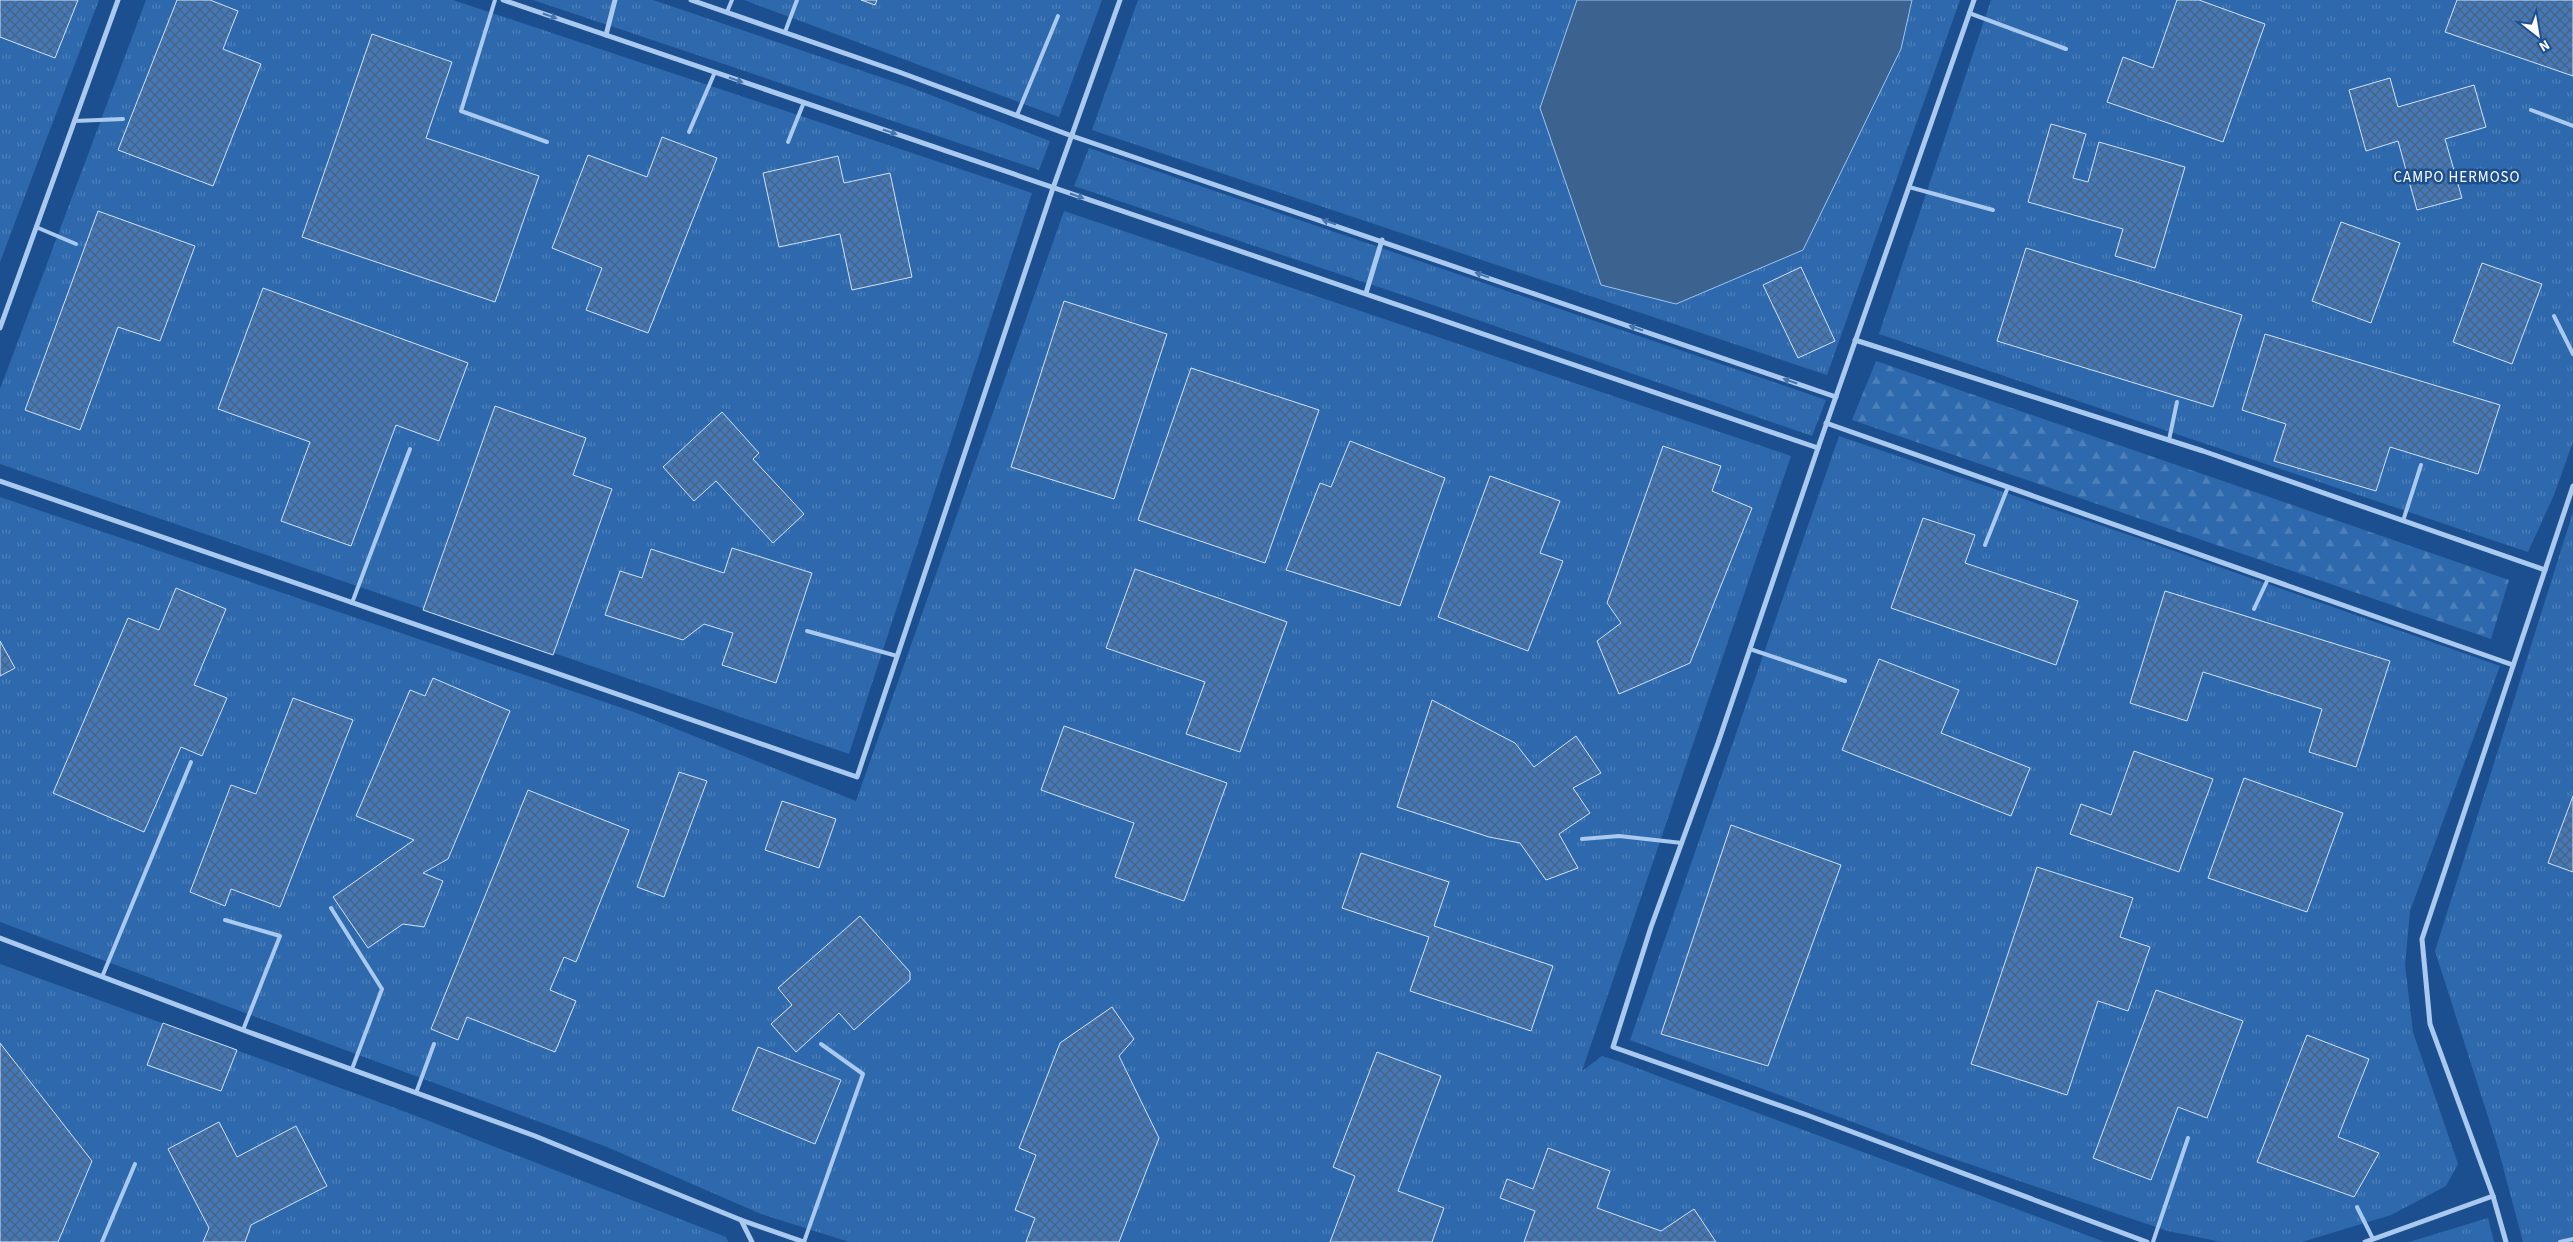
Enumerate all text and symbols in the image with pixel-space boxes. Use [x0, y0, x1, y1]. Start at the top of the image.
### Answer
north arrow [2513, 10, 2563, 60]
one-way arrow [542, 13, 557, 20]
text: N [2535, 34, 2553, 56]
one-way arrow [729, 76, 744, 84]
one-way arrow [883, 129, 898, 136]
district label: CAMPO HERMOSO [2393, 167, 2521, 188]
one-way arrow [1070, 193, 1085, 200]
one-way arrow [1321, 218, 1336, 225]
one-way arrow [1475, 271, 1490, 278]
one-way arrow [1628, 324, 1643, 332]
one-way arrow [1782, 377, 1797, 384]

